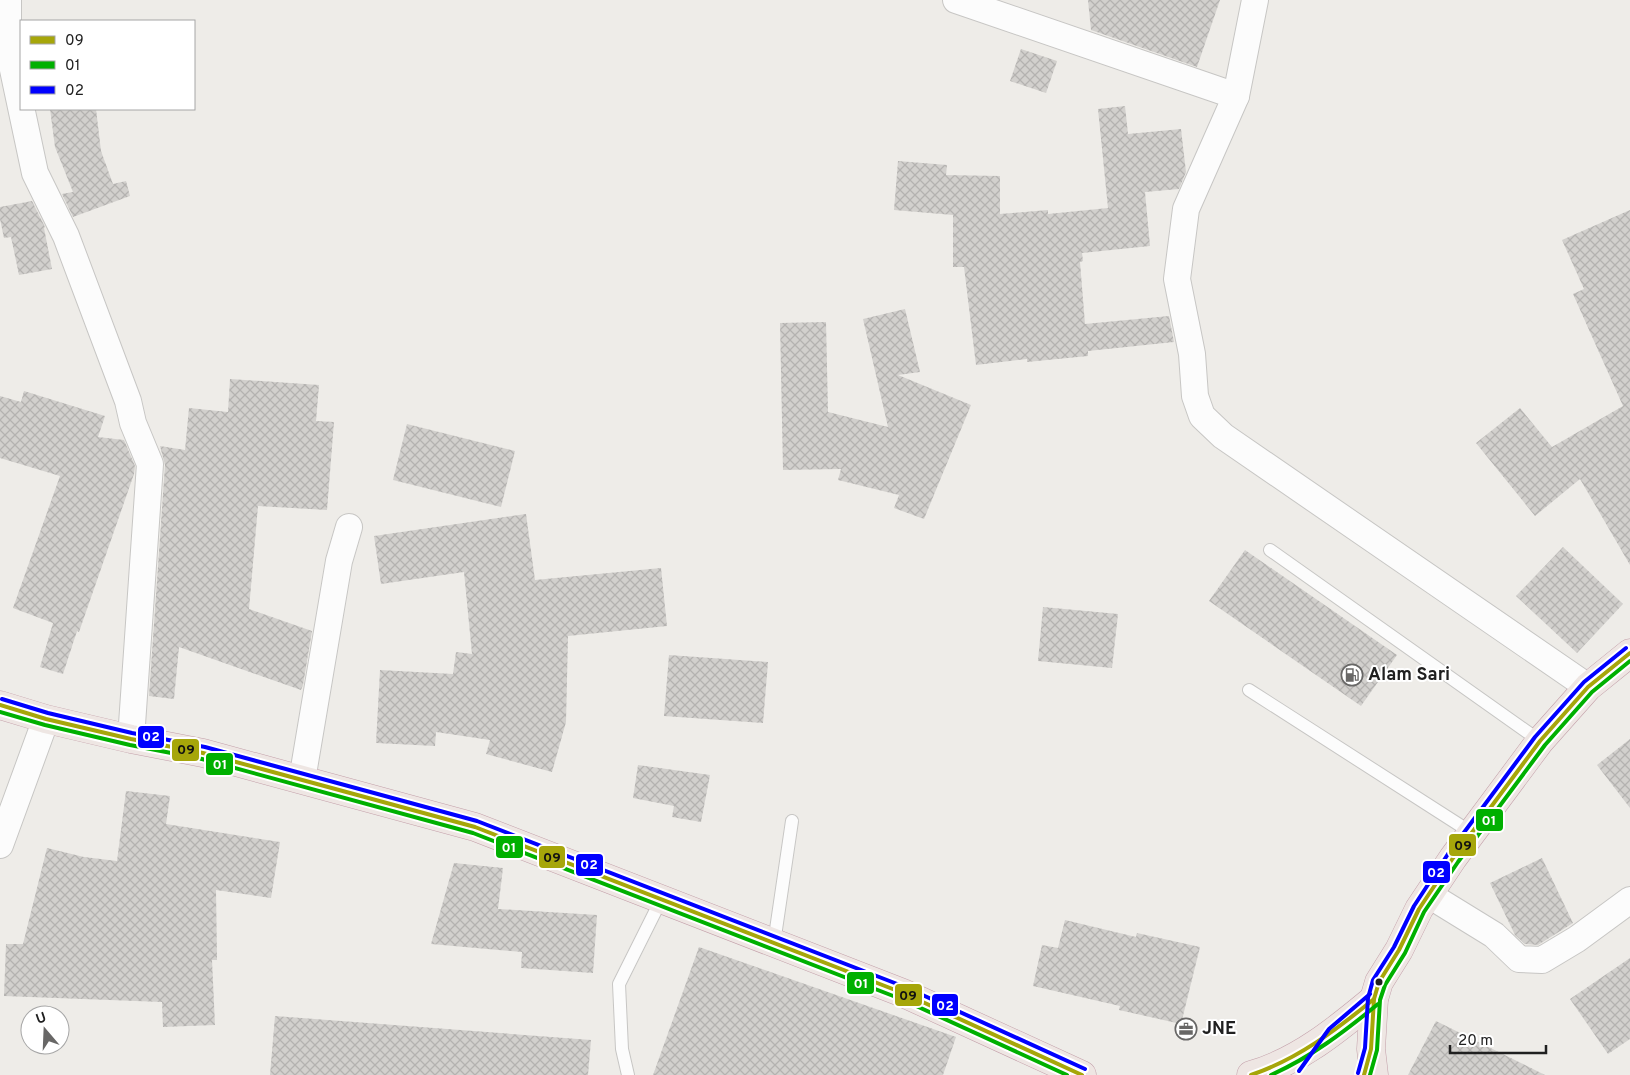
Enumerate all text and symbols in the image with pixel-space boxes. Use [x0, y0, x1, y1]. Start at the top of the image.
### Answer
legend [20, 20, 195, 110]
text: 09 [65, 32, 84, 51]
text: 01 [65, 57, 80, 76]
text: 02 [65, 82, 84, 101]
fuel station icon: Alam Sari [1340, 663, 1364, 687]
place label: Alam Sari [1368, 664, 1450, 687]
line badge: 02 [137, 725, 165, 749]
text: 02 [142, 729, 160, 746]
line badge: 09 [171, 738, 200, 762]
text: 09 [177, 742, 195, 759]
line badge: 01 [205, 752, 234, 776]
text: 01 [213, 757, 227, 774]
line badge: 01 [1475, 808, 1504, 832]
text: 01 [1482, 813, 1496, 830]
line badge: 09 [1448, 833, 1477, 857]
line badge: 01 [495, 835, 524, 859]
text: 09 [1454, 838, 1472, 855]
text: 01 [502, 840, 516, 857]
line badge: 09 [538, 845, 566, 869]
text: 09 [543, 850, 561, 867]
line badge: 02 [575, 853, 604, 877]
text: 02 [580, 857, 598, 874]
line badge: 02 [1422, 860, 1451, 884]
text: 02 [1427, 865, 1445, 882]
line badge: 01 [846, 971, 875, 995]
text: 01 [854, 976, 868, 993]
unlabelled marker [1374, 977, 1384, 987]
line badge: 09 [894, 983, 923, 1007]
text: 09 [899, 988, 917, 1005]
line badge: 02 [931, 993, 959, 1017]
text: 02 [936, 998, 954, 1015]
north arrow [20, 1005, 70, 1055]
text: U [34, 1009, 49, 1029]
office icon: JNE [1174, 1017, 1198, 1041]
place label: JNE [1202, 1018, 1236, 1041]
scale bar [1450, 1022, 1546, 1054]
text: 20 m [1458, 1032, 1493, 1051]

